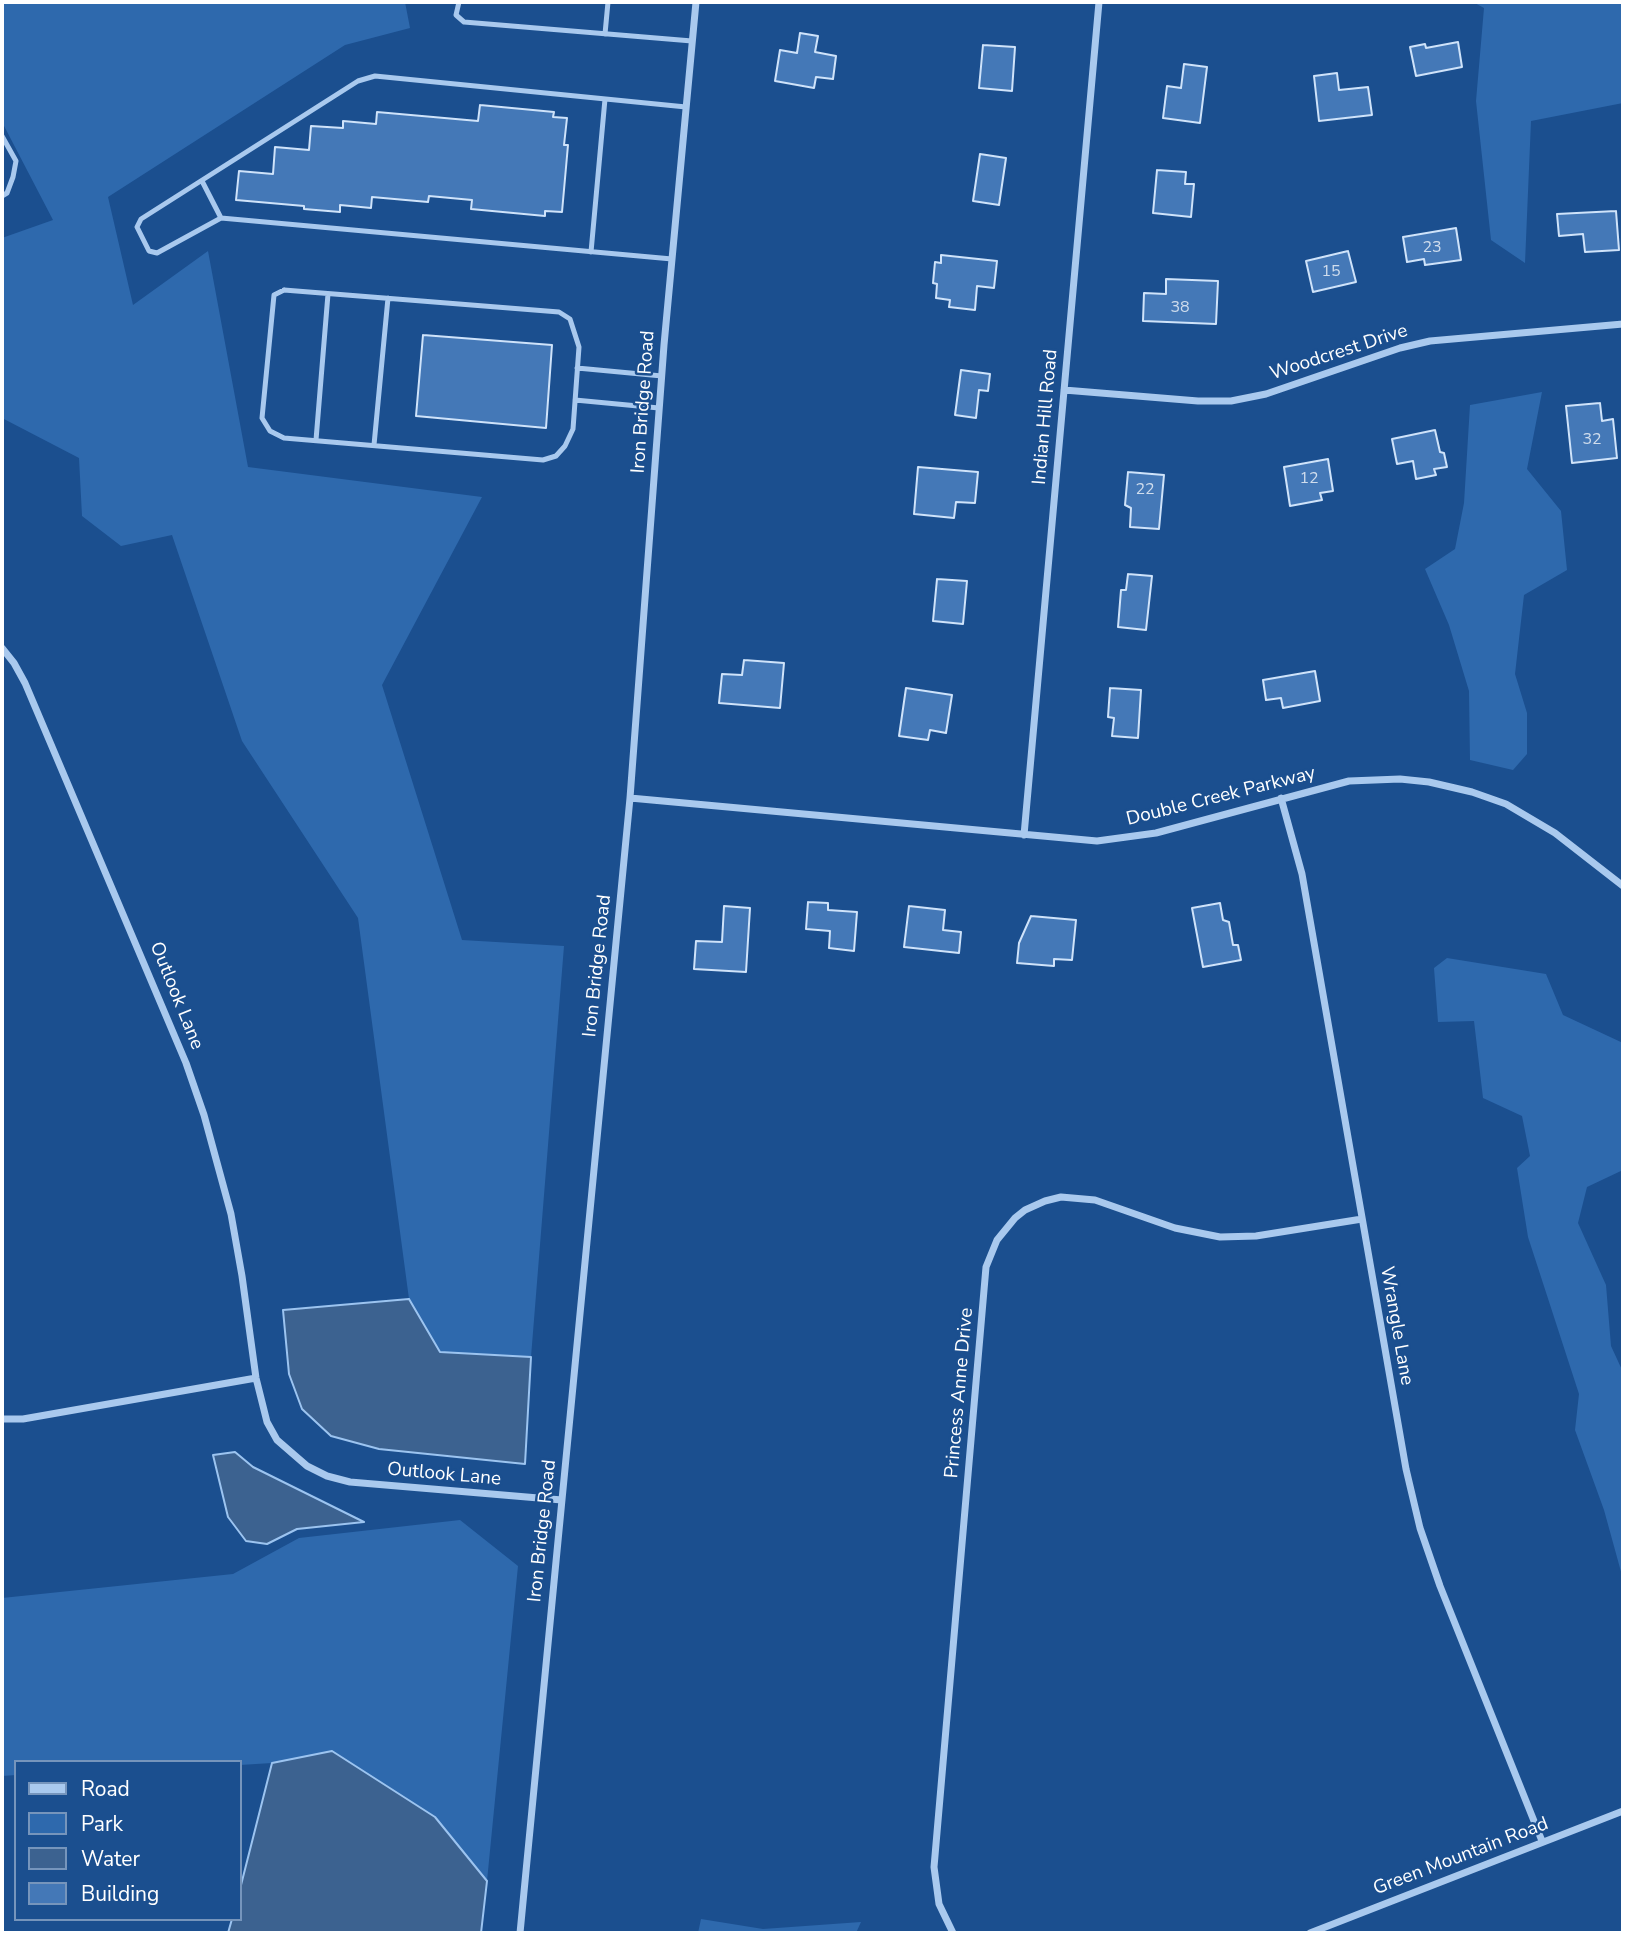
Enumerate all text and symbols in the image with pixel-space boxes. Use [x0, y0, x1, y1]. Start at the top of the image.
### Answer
house number: 23 [1422, 238, 1442, 258]
house number: 15 [1321, 262, 1341, 282]
house number: 38 [1170, 298, 1190, 318]
street label: Woodcrest Drive [1267, 320, 1411, 386]
street label: Iron Bridge Road [628, 330, 660, 474]
street label: Indian Hill Road [1029, 348, 1063, 486]
house number: 32 [1582, 430, 1602, 450]
house number: 12 [1299, 469, 1319, 489]
house number: 22 [1135, 480, 1155, 500]
street label: Double Creek Parkway [1124, 762, 1318, 832]
street label: Iron Bridge Road [579, 894, 617, 1038]
street label: Outlook Lane [144, 939, 208, 1053]
street label: Wrangle Lane [1374, 1265, 1418, 1387]
street label: Princess Anne Drive [941, 1307, 979, 1479]
street label: Outlook Lane [386, 1459, 502, 1491]
street label: Iron Bridge Road [524, 1459, 562, 1603]
legend [14, 1760, 242, 1921]
text: Road [81, 1775, 130, 1803]
text: Park [81, 1810, 123, 1838]
street label: Green Mountain Road [1370, 1813, 1552, 1901]
text: Water [81, 1845, 140, 1873]
text: Building [81, 1880, 159, 1908]

